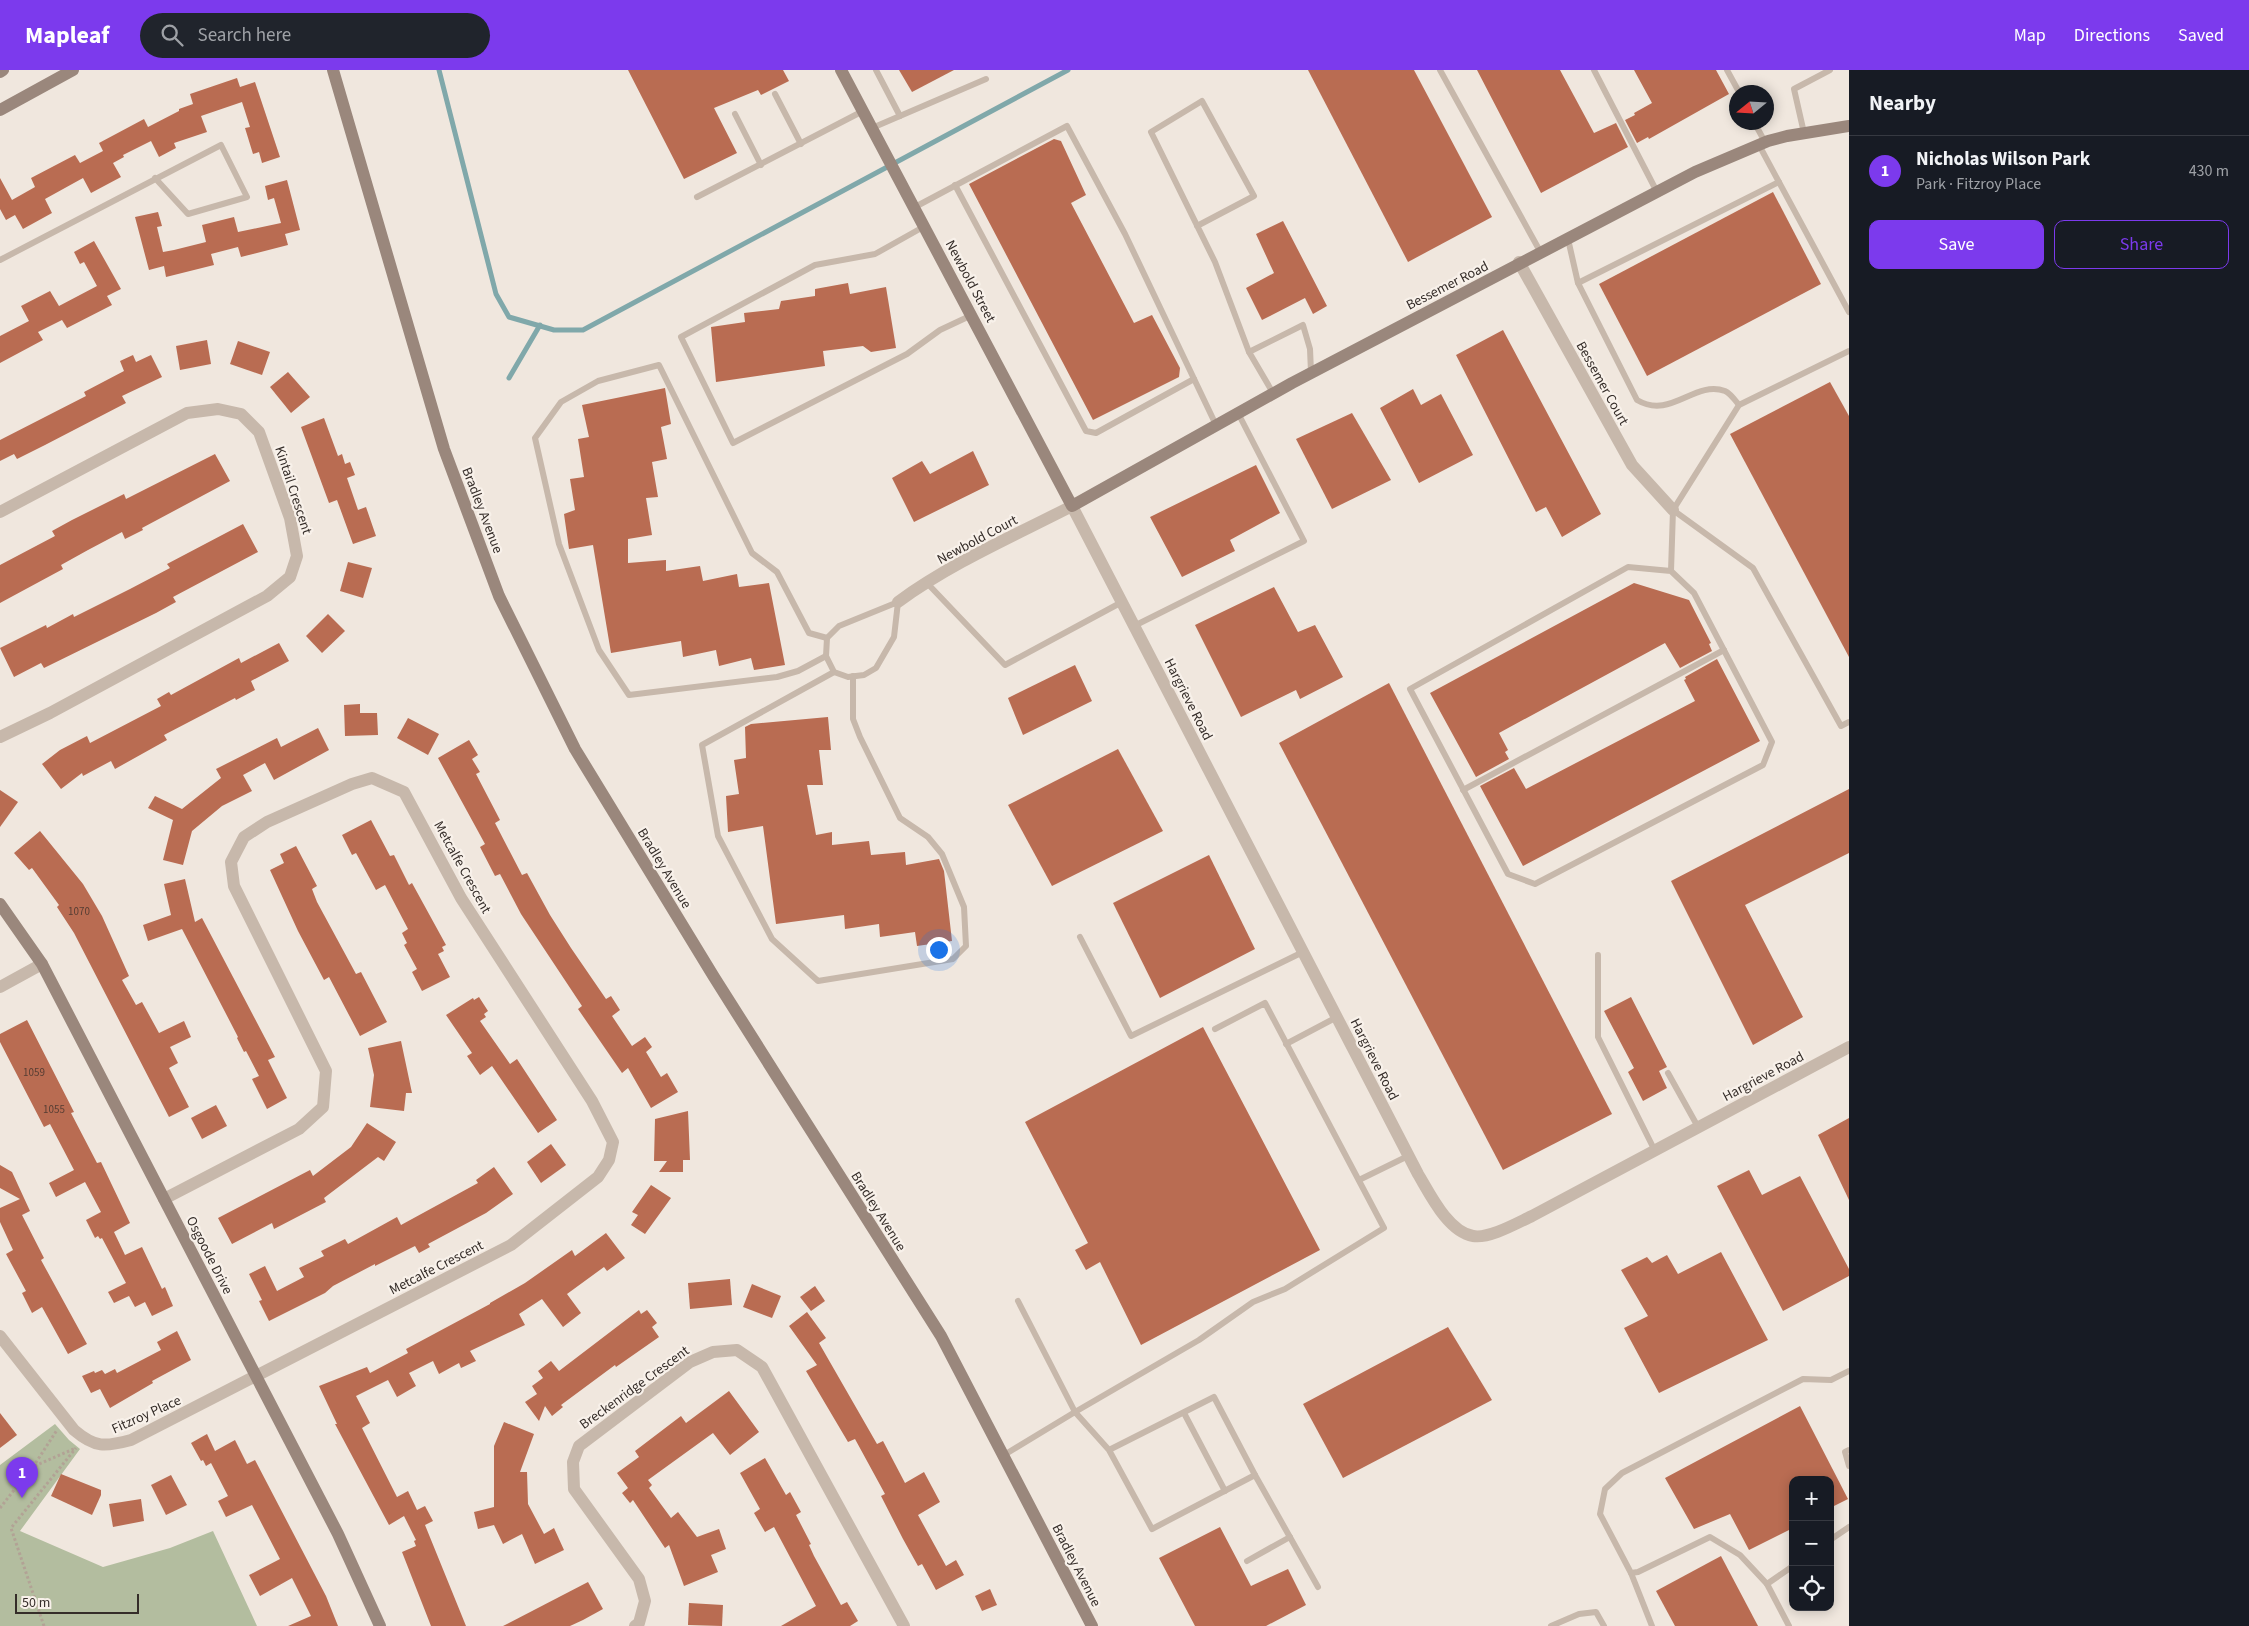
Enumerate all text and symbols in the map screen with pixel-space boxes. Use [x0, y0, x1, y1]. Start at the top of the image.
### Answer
search box [140, 13, 490, 58]
text: Mapleaf [25, 18, 110, 53]
icon: search [158, 21, 186, 49]
text: Search here [198, 22, 291, 49]
text: Map [2014, 23, 2046, 48]
text: Directions [2074, 23, 2150, 48]
text: Saved [2178, 23, 2224, 48]
north arrow [1729, 85, 1774, 130]
text: Nearby [1869, 88, 1936, 118]
text: Nicholas Wilson Park [1916, 146, 2090, 173]
text: 1 [1881, 160, 1889, 182]
text: 430 m [2189, 160, 2229, 182]
text: Park · Fitzroy Place [1916, 173, 2041, 195]
button: Save [1869, 220, 2044, 269]
button: Share [2054, 220, 2229, 269]
street label: Newbold Street [940, 237, 1000, 326]
street label: Bessemer Road [1403, 257, 1492, 315]
street label: Bessemer Court [1571, 338, 1634, 429]
street label: Kintail Crescent [269, 444, 317, 537]
street label: Bradley Avenue [456, 464, 508, 556]
street label: Newbold Court [934, 510, 1021, 569]
street label: Hargrieve Road [1159, 655, 1217, 744]
street label: Metcalfe Crescent [428, 818, 496, 918]
street label: Bradley Avenue [632, 825, 696, 913]
house number: 1070 [68, 904, 90, 919]
your location [926, 937, 952, 963]
street label: Hargrieve Road [1345, 1015, 1403, 1104]
street label: Hargrieve Road [1719, 1047, 1808, 1107]
house number: 1059 [23, 1065, 45, 1080]
house number: 1055 [43, 1102, 65, 1117]
street label: Bradley Avenue [846, 1168, 911, 1255]
street label: Osgoode Drive [181, 1213, 237, 1298]
street label: Metcalfe Crescent [386, 1235, 487, 1300]
street label: Breckenridge Crescent [576, 1341, 694, 1434]
street label: Fitzroy Place [108, 1391, 184, 1439]
pin: 1 [6, 1457, 38, 1498]
map controls [1789, 1476, 1834, 1611]
button: + [1789, 1476, 1834, 1521]
street label: Bradley Avenue [1047, 1521, 1106, 1610]
button: − [1789, 1521, 1834, 1566]
button: locate [1789, 1566, 1834, 1611]
scale bar [15, 1591, 139, 1614]
text: 50 m [22, 1593, 50, 1613]

